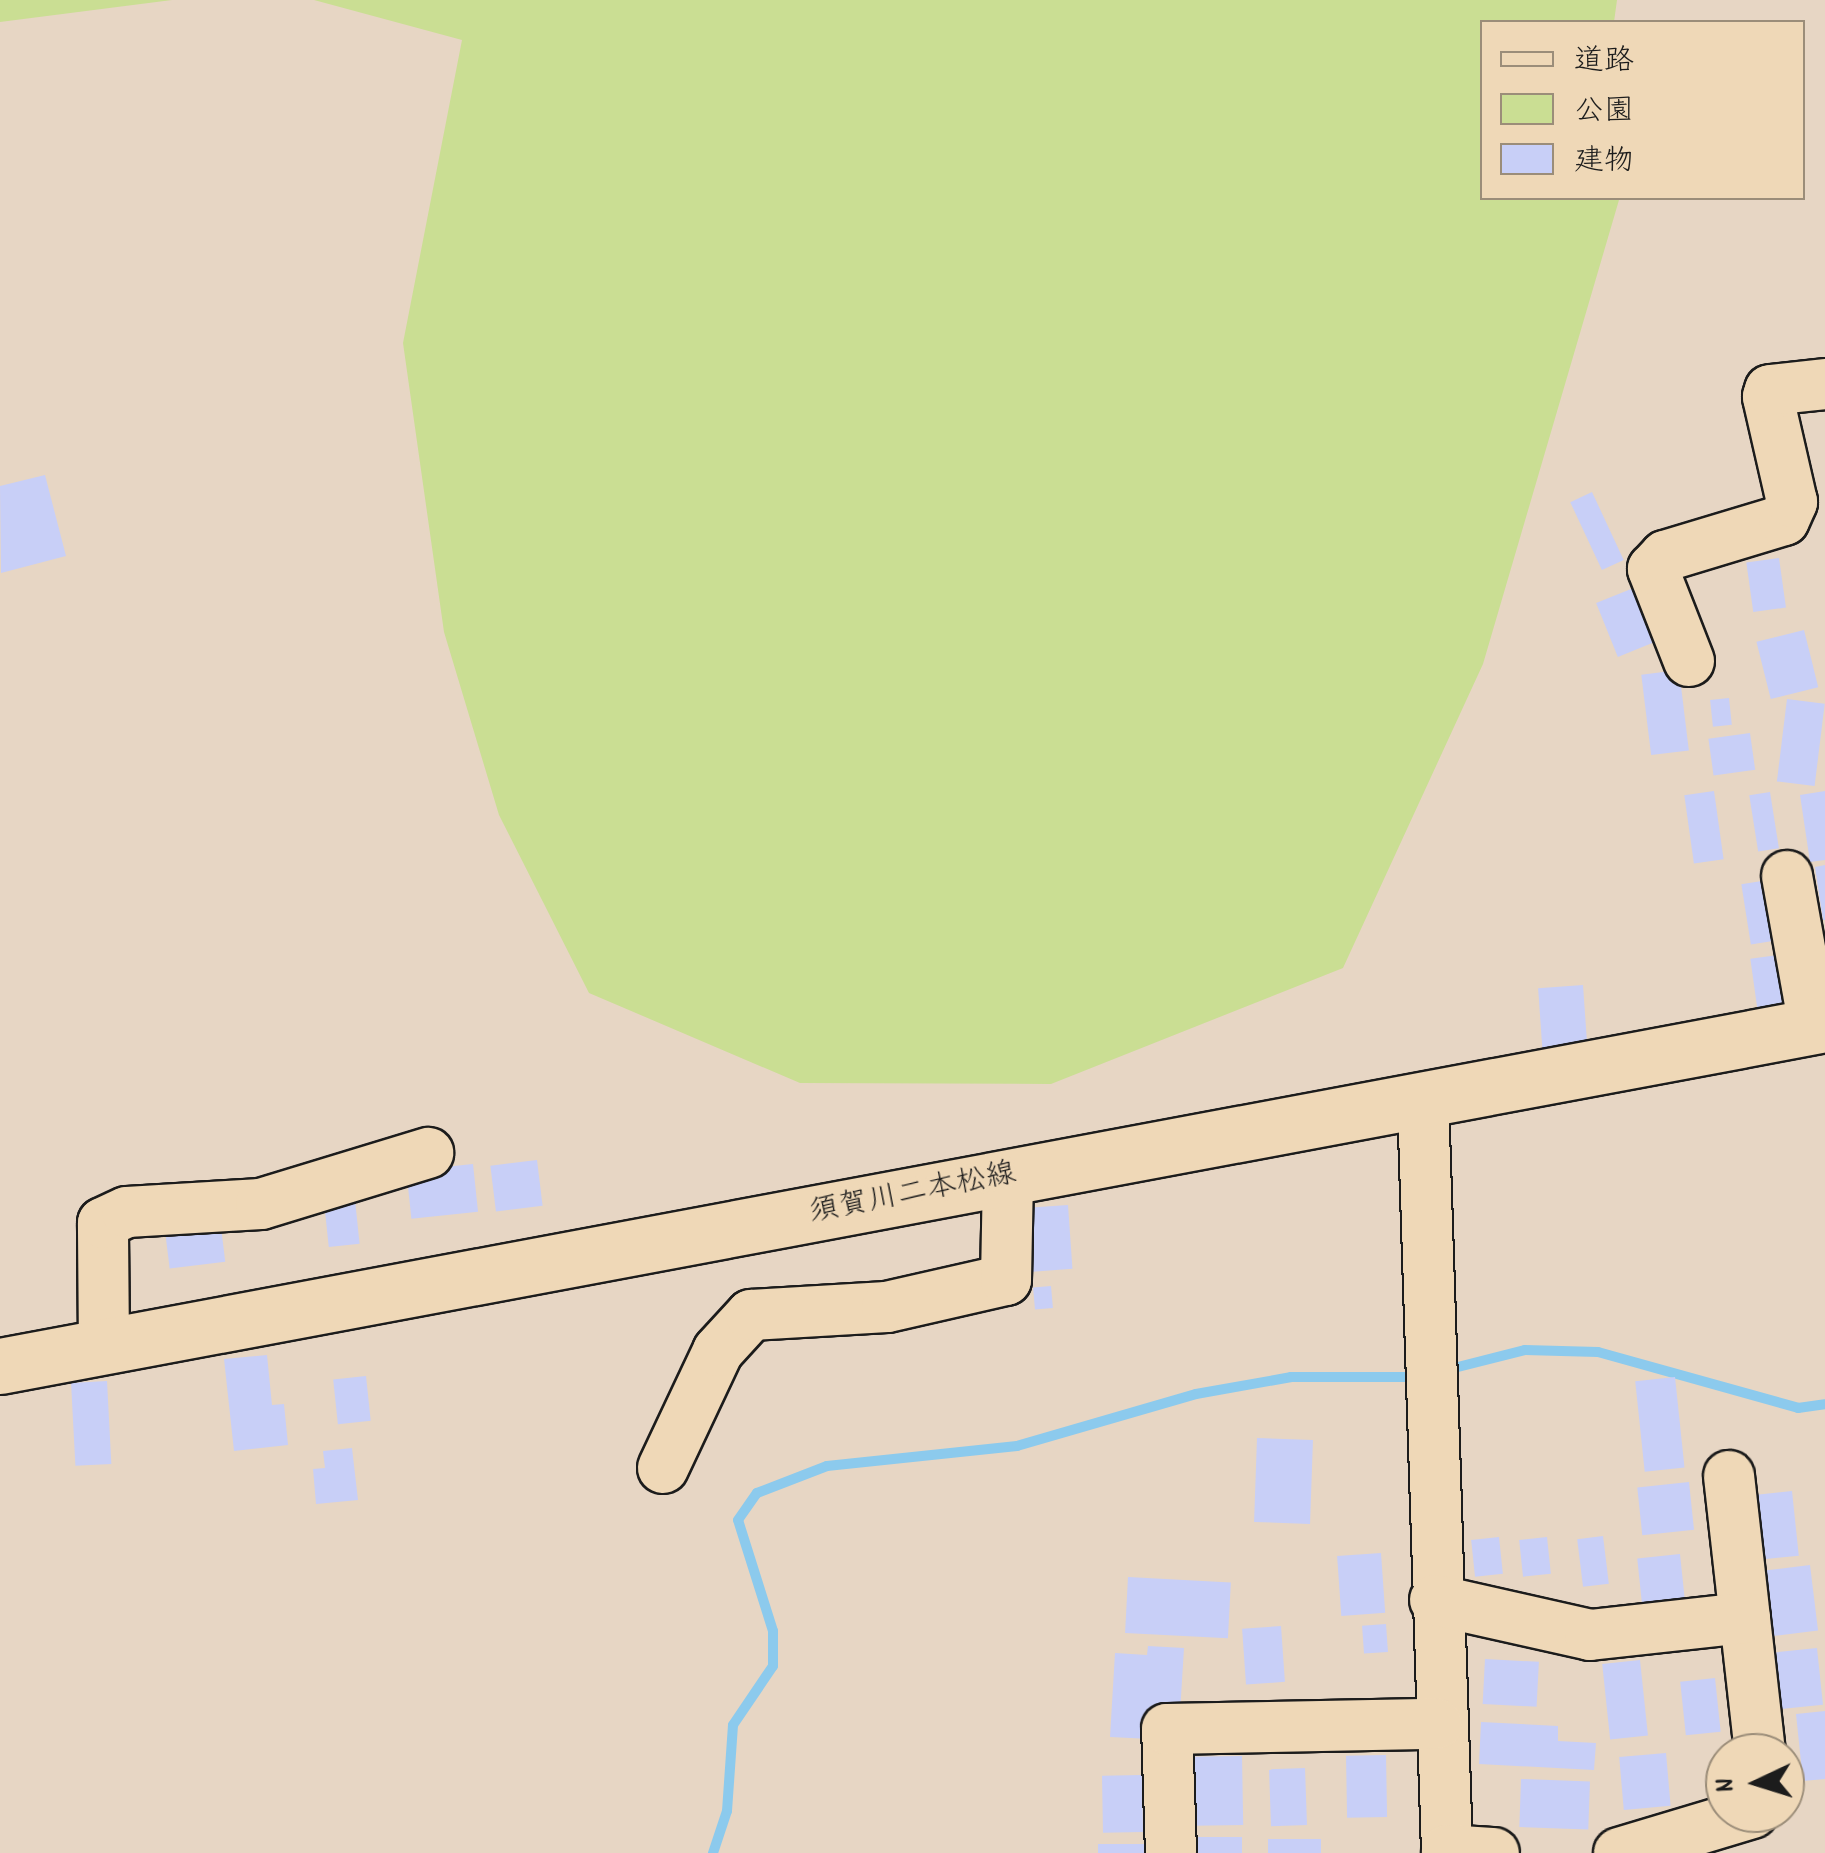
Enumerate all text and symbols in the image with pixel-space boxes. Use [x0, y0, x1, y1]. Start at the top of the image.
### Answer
legend [1480, 20, 1805, 200]
text: 道路 [1574, 42, 1634, 85]
text: 公園 [1574, 92, 1634, 135]
text: 建物 [1574, 142, 1634, 185]
street label: 須賀川二本松線 [806, 1158, 1020, 1234]
north arrow [1705, 1733, 1805, 1833]
text: N [1707, 1777, 1748, 1793]

